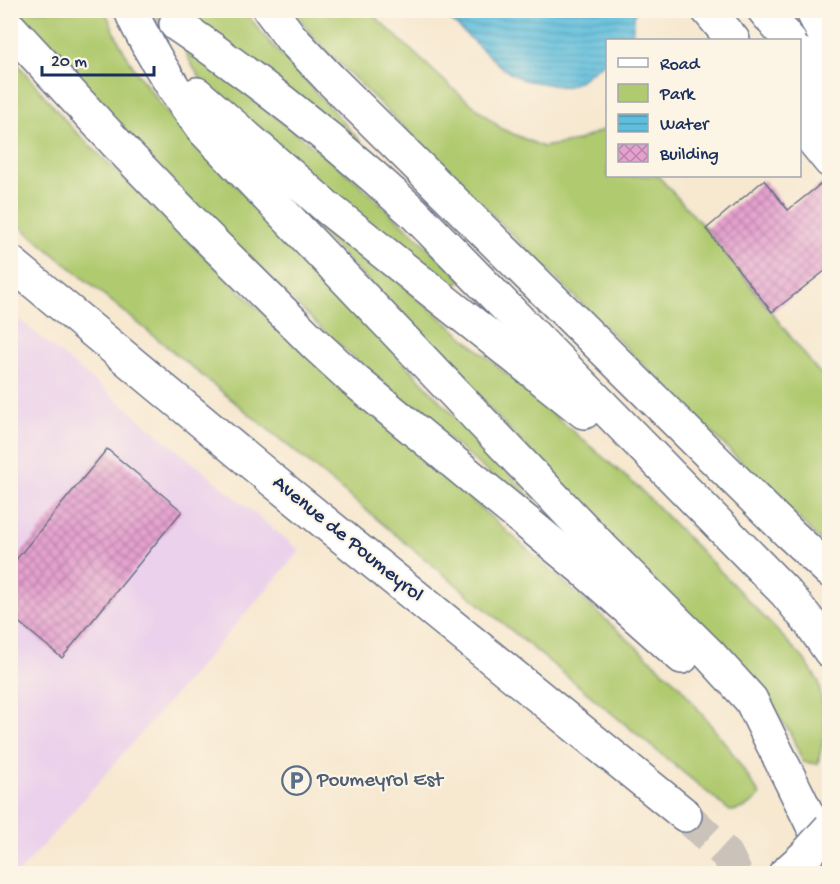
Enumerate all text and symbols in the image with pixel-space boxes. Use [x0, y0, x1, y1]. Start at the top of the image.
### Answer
scale bar [42, 39, 154, 77]
legend [606, 39, 801, 177]
text: 20 m [51, 52, 87, 73]
text: Road [660, 55, 701, 76]
text: Park [659, 85, 696, 106]
text: Water [660, 115, 710, 136]
text: Building [659, 145, 719, 166]
street label: Avenue de Poumeyrol [266, 471, 428, 609]
parking icon: Poumeyrol Est [280, 765, 312, 797]
place label: Poumeyrol Est [316, 769, 445, 794]

